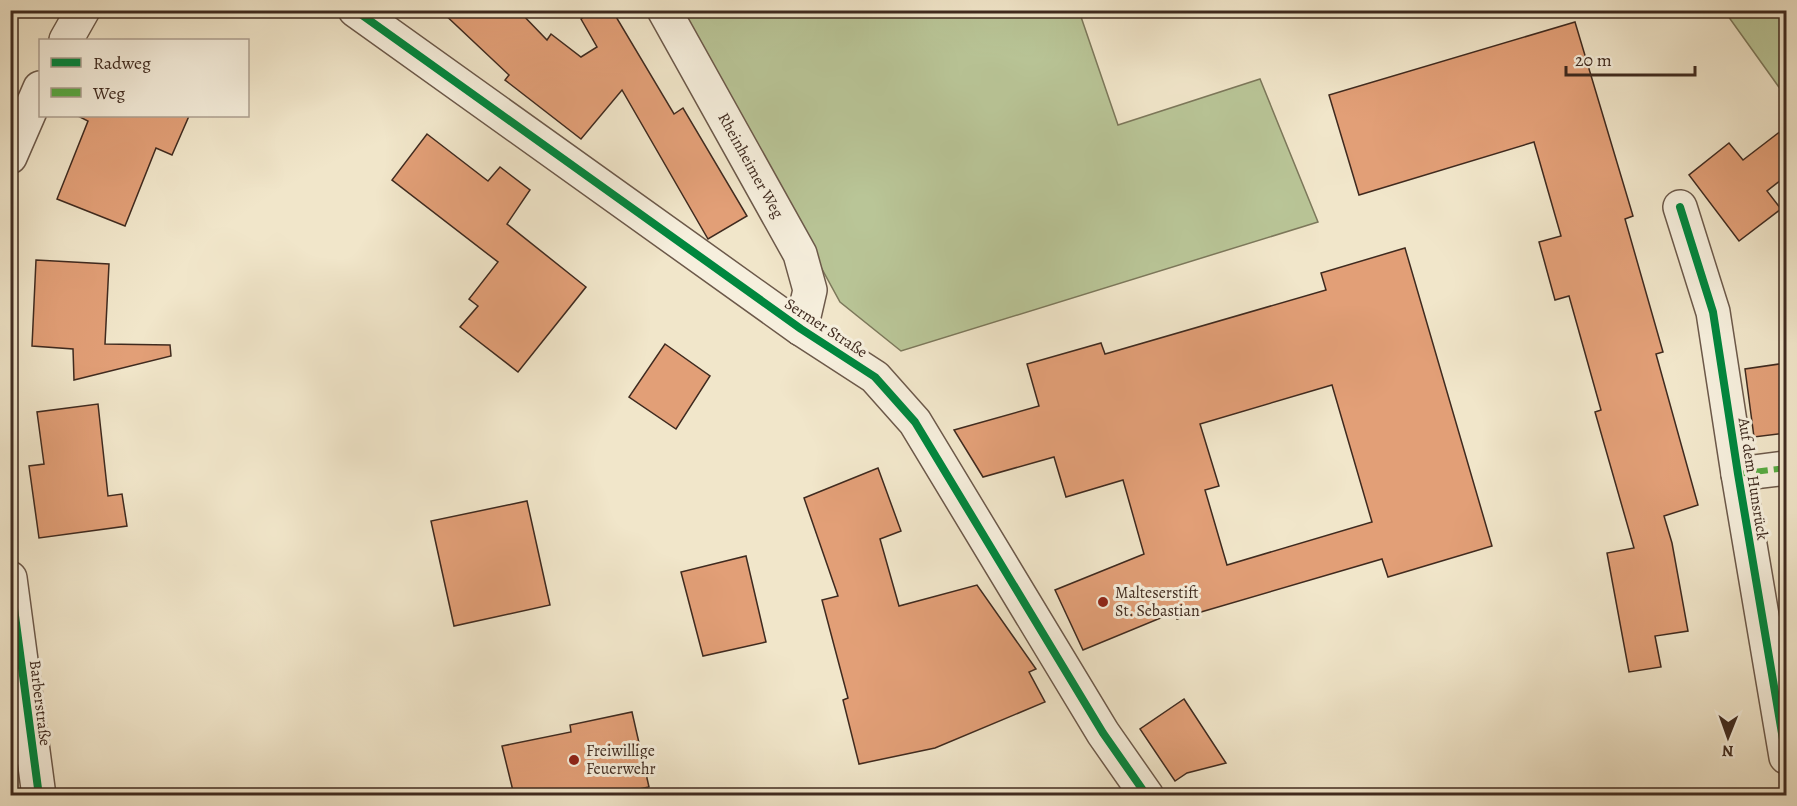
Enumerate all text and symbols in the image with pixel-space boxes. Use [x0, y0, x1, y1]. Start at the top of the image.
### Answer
legend [39, 39, 249, 117]
scale bar [1566, 39, 1695, 77]
text: 20 m [1575, 48, 1612, 72]
text: Radweg [93, 51, 151, 75]
text: Weg [92, 81, 125, 105]
street label: Rheinheimer Weg [712, 109, 789, 222]
street label: Sermer Straße [780, 293, 872, 363]
street label: Auf dem Hunsrück [1732, 415, 1774, 542]
place label: Malteserstift St. Sebastian [1115, 582, 1200, 622]
marker: Malteserstift St. Sebastian [1096, 595, 1110, 609]
street label: Barberstraße [24, 659, 56, 747]
north arrow [1698, 707, 1758, 767]
place label: Freiwillige Feuerwehr [586, 740, 656, 780]
text: N [1721, 740, 1734, 762]
marker: Freiwillige Feuerwehr [567, 753, 581, 767]

